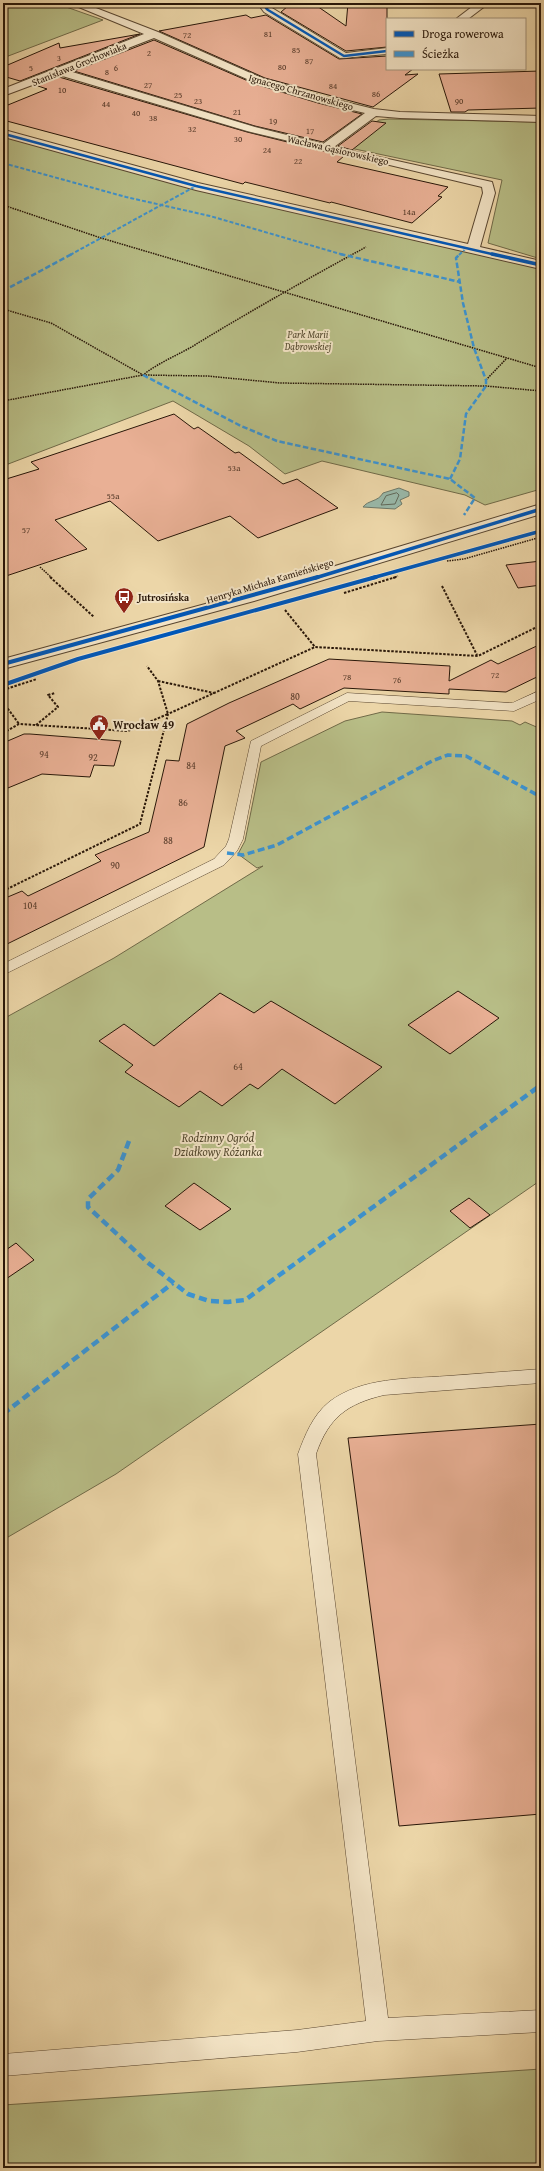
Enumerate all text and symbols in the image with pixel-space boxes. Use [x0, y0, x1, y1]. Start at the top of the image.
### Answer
legend [386, 18, 526, 70]
text: Droga rowerowa [422, 25, 504, 42]
house number: 81 [264, 27, 272, 40]
house number: 72 [183, 28, 191, 41]
street label: Stanisława Grochowiaka [29, 38, 129, 90]
house number: 85 [292, 43, 300, 56]
text: Ścieżka [422, 45, 460, 62]
house number: 2 [147, 46, 151, 59]
house number: 3 [57, 51, 61, 64]
house number: 87 [305, 54, 313, 67]
house number: 80 [278, 60, 287, 73]
house number: 5 [29, 61, 33, 74]
house number: 6 [114, 61, 118, 74]
house number: 8 [105, 65, 109, 78]
street label: Ignacego Chrzanowskiego [247, 70, 355, 114]
house number: 27 [144, 78, 152, 91]
house number: 84 [329, 79, 337, 92]
house number: 10 [58, 83, 67, 96]
house number: 86 [372, 87, 380, 100]
house number: 25 [174, 88, 182, 101]
house number: 23 [194, 94, 202, 107]
house number: 90 [455, 94, 464, 107]
house number: 44 [102, 97, 110, 110]
house number: 21 [233, 105, 241, 118]
house number: 40 [132, 106, 141, 119]
house number: 38 [149, 111, 157, 124]
house number: 19 [269, 114, 277, 127]
house number: 32 [188, 122, 196, 135]
house number: 17 [306, 124, 314, 137]
street label: Wacława Gąsiorowskiego [286, 131, 390, 169]
house number: 30 [234, 132, 243, 145]
house number: 24 [263, 143, 271, 156]
house number: 22 [294, 154, 302, 167]
house number: 14a [403, 205, 416, 218]
park label: Park Marii Dąbrowskiej [284, 327, 332, 354]
house number: 53a [228, 461, 241, 474]
house number: 55a [107, 489, 120, 502]
house number: 57 [22, 523, 30, 536]
street label: Henryka Michała Kamieńskiego [205, 555, 335, 607]
bus stop icon: Jutrosińska [113, 586, 135, 614]
place label: Jutrosińska [136, 590, 190, 605]
house number: 72 [491, 668, 499, 681]
house number: 78 [343, 670, 351, 683]
house number: 76 [393, 673, 401, 686]
house number: 80 [290, 689, 300, 704]
public building icon: Wrocław 49 [88, 713, 110, 741]
place label: Wrocław 49 [113, 716, 174, 733]
house number: 94 [39, 747, 49, 762]
house number: 92 [88, 750, 98, 765]
house number: 84 [186, 758, 196, 773]
house number: 86 [178, 795, 188, 810]
house number: 88 [163, 833, 173, 848]
house number: 90 [110, 858, 120, 873]
house number: 104 [23, 898, 37, 913]
house number: 64 [233, 1059, 243, 1074]
park label: Rodzinny Ogród Działkowy Różanka [173, 1129, 262, 1160]

